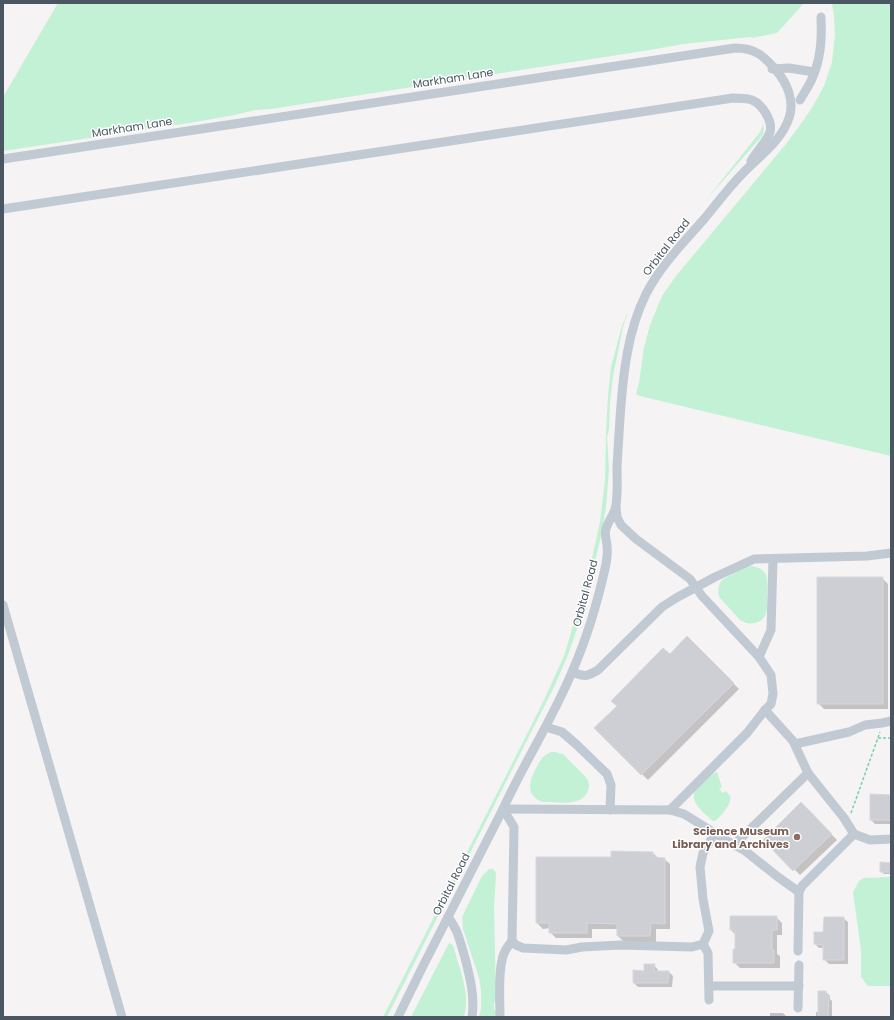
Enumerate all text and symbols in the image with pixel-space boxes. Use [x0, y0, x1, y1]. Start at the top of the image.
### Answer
street label: Markham Lane [412, 64, 495, 92]
street label: Markham Lane [91, 113, 174, 141]
street label: Orbital Road [639, 215, 693, 279]
street label: Orbital Road [568, 558, 602, 628]
place label: Science Museum Library and Archives [672, 823, 789, 852]
marker: Science Museum Library and Archives [792, 832, 802, 842]
street label: Orbital Road [428, 850, 474, 918]

